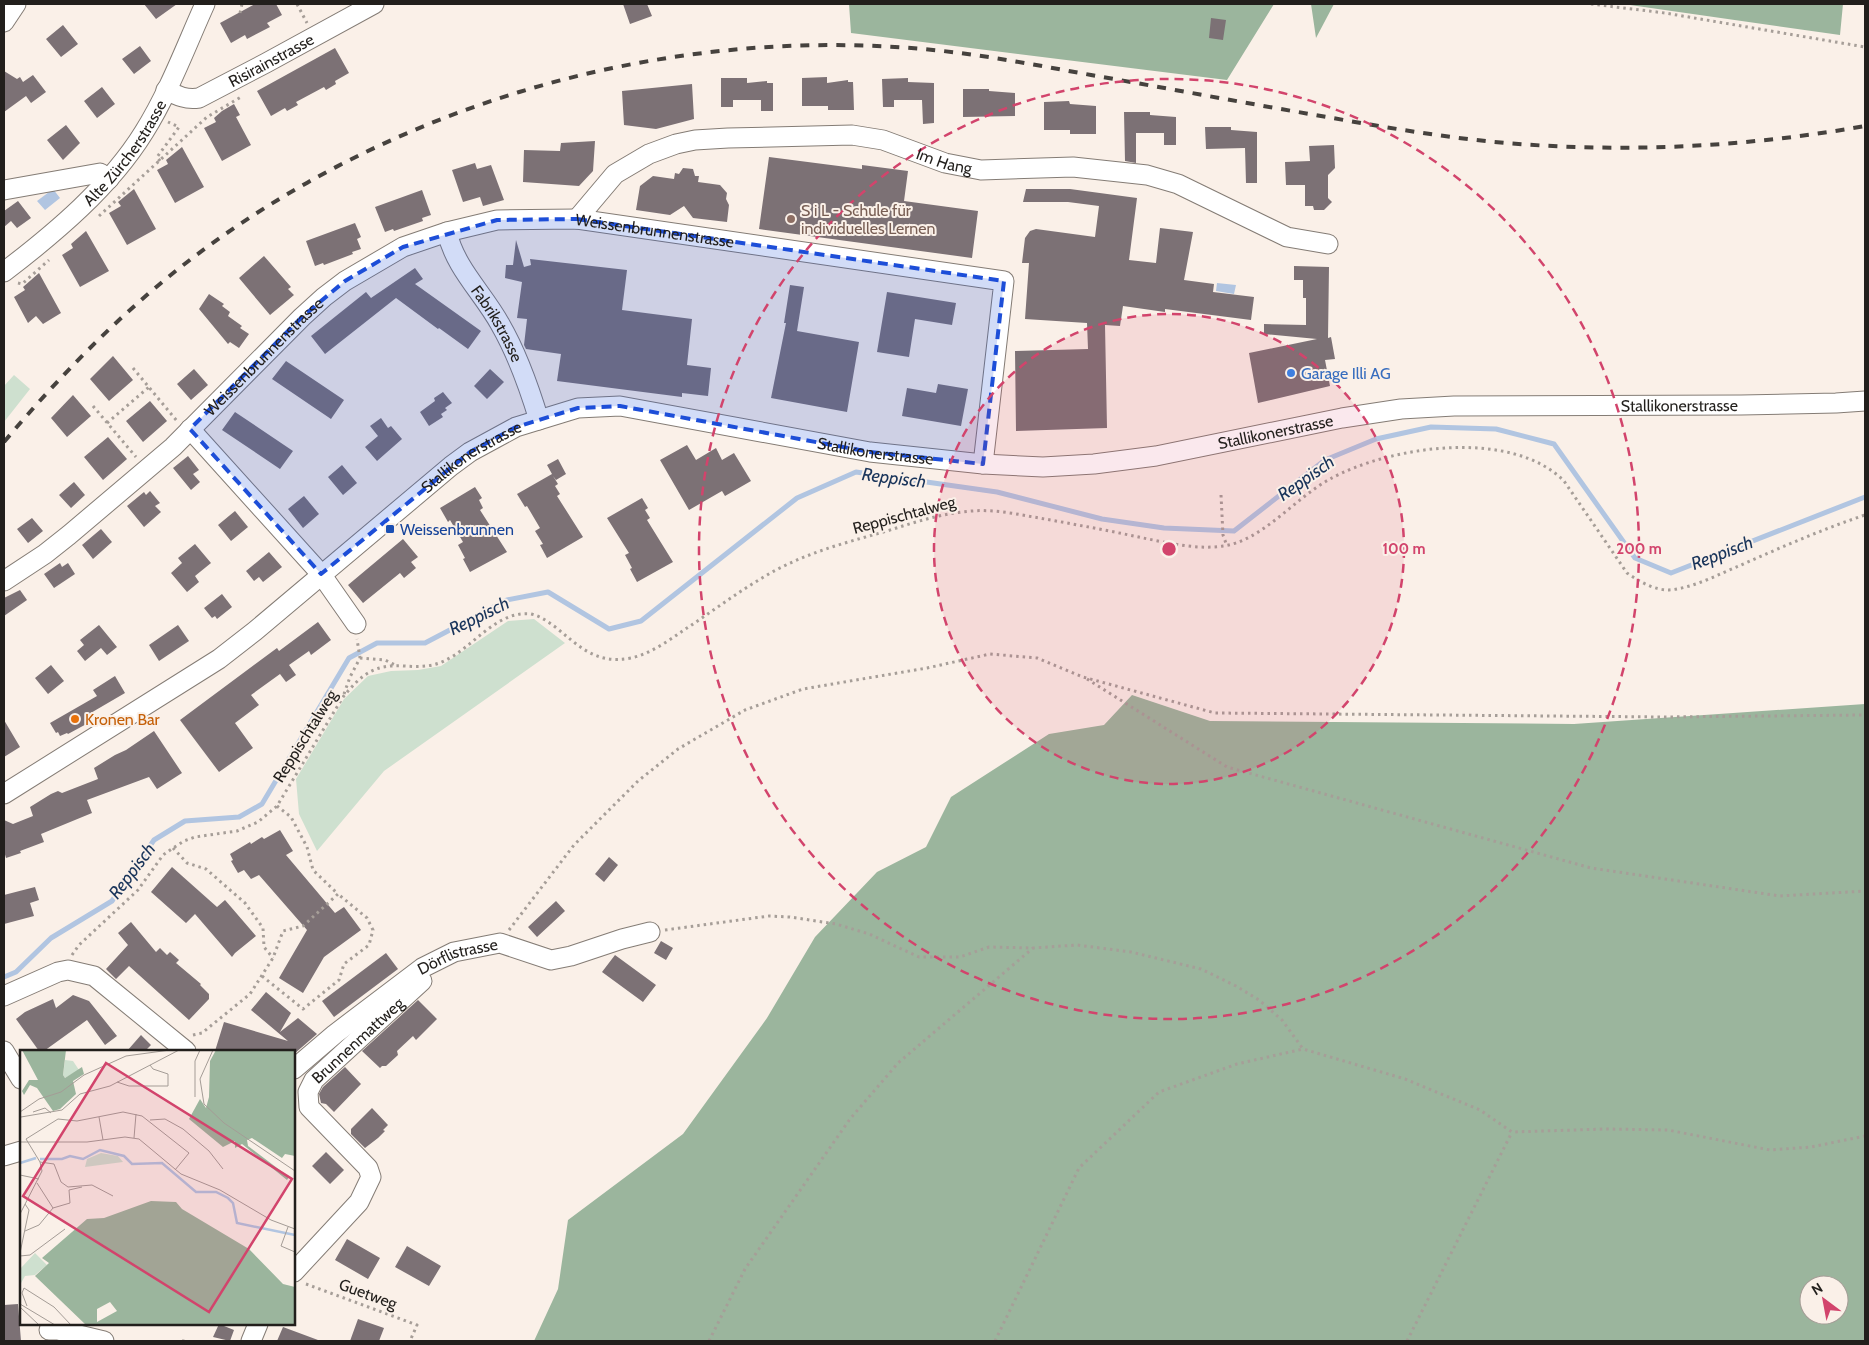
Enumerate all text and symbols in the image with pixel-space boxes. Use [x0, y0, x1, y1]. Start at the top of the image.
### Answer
street label: Risirainstrasse [225, 29, 317, 91]
street label: Alte Zürcherstrasse [79, 97, 170, 209]
street label: Im Hang [914, 144, 975, 178]
place label: S i L - Schule für individuelles Lernen [801, 201, 935, 238]
street label: Weissenbrunnenstrasse [574, 209, 735, 251]
marker: S i L - Schule für individuelles Lernen [785, 213, 797, 225]
street label: Fabrikstrasse [467, 281, 527, 365]
street label: Weissenbrunnenstrasse [200, 293, 327, 420]
place label: Garage Illi AG [1301, 364, 1391, 383]
marker: Garage Illi AG [1285, 367, 1297, 379]
street label: Stallikonerstrasse [1621, 396, 1738, 415]
street label: Stallikonerstrasse [1216, 411, 1335, 453]
street label: Stallikonerstrasse [417, 416, 524, 497]
street label: Stallikonerstrasse [816, 433, 934, 468]
water label: Reppisch [1273, 451, 1339, 505]
water label: Reppisch [861, 463, 927, 493]
street label: Reppischtalweg [851, 492, 958, 538]
place label: Weissenbrunnen [400, 520, 514, 539]
marker: Weissenbrunnen [384, 523, 396, 535]
water label: Reppisch [1688, 531, 1756, 575]
centre of rings [1160, 540, 1178, 558]
text: 100 m [1382, 540, 1426, 558]
text: 200 m [1616, 540, 1662, 558]
water label: Reppisch [445, 592, 513, 640]
street label: Reppischtalweg [269, 685, 342, 786]
place label: Kronen Bar [85, 710, 161, 729]
marker: Kronen Bar [69, 713, 81, 725]
water label: Reppisch [104, 839, 160, 903]
street label: Dörflistrasse [414, 934, 499, 978]
street label: Brunnenmattweg [308, 993, 408, 1087]
inset map [20, 1050, 295, 1325]
street label: Guetweg [336, 1275, 401, 1314]
north arrow [1799, 1275, 1849, 1325]
text: N [1808, 1279, 1826, 1299]

